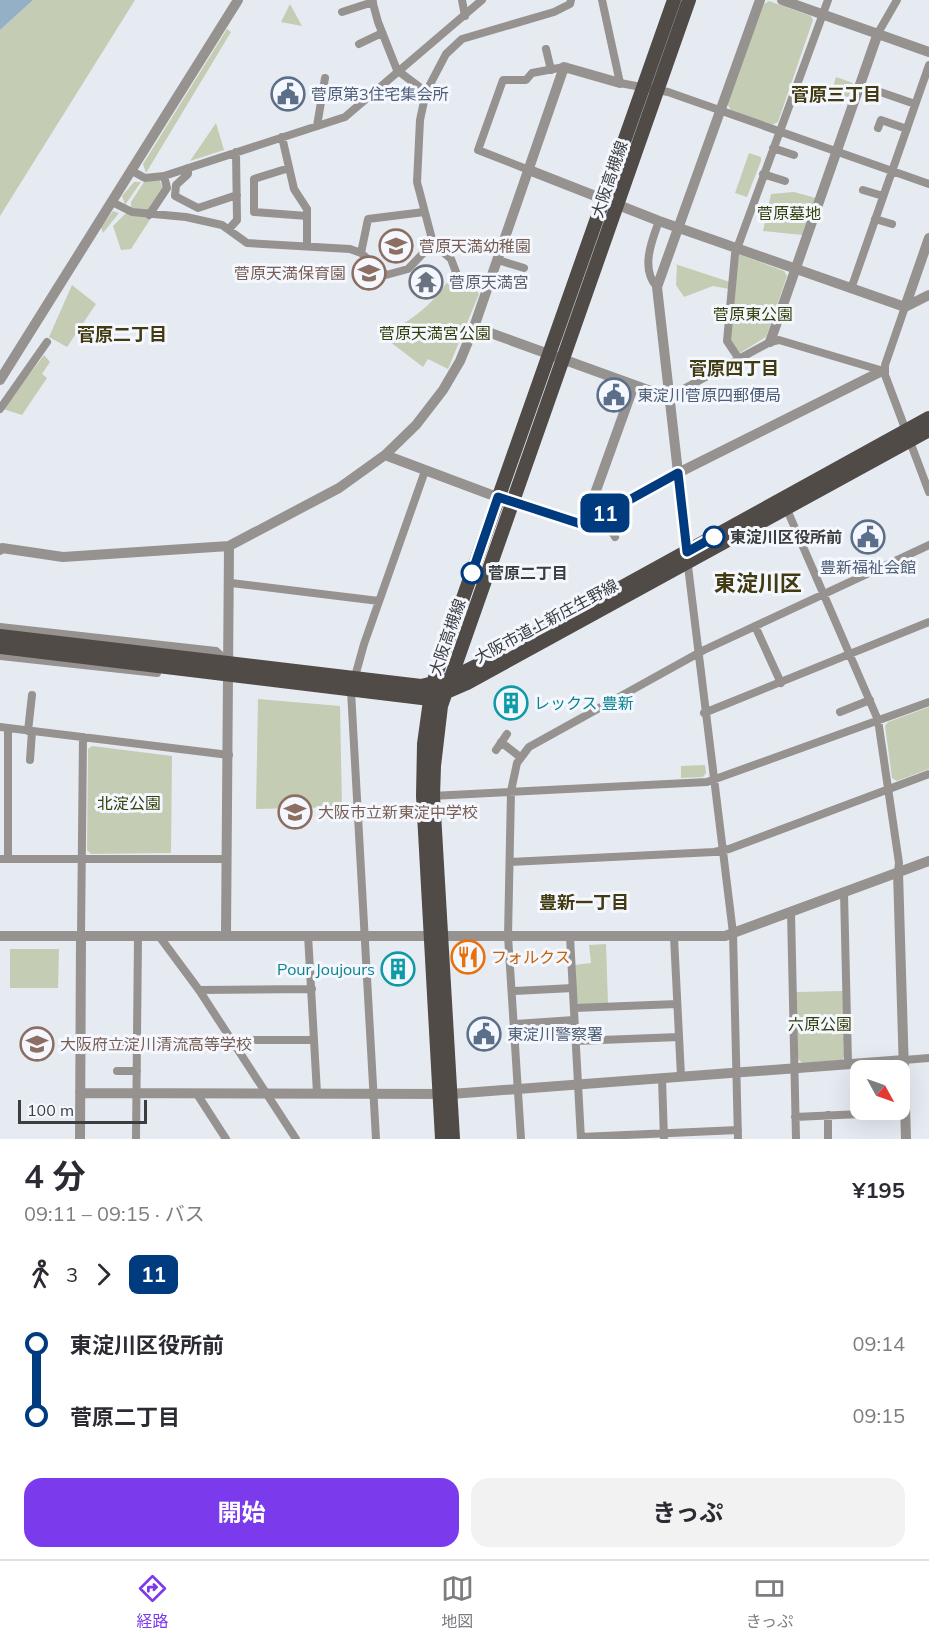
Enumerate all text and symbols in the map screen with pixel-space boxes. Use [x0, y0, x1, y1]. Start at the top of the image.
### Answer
public building icon: 菅原第3住宅集会所 [270, 76, 306, 112]
district label: 菅原三丁目 [791, 83, 881, 106]
place label: 菅原第3住宅集会所 [311, 84, 449, 104]
street label: 大阪高槻線 [587, 138, 631, 220]
park label: 菅原墓地 [757, 203, 821, 223]
school or university icon: 菅原天満幼稚園 [378, 228, 414, 264]
place label: 菅原天満幼稚園 [419, 236, 531, 256]
school or university icon: 菅原天満保育園 [351, 255, 387, 291]
place label: 菅原天満保育園 [234, 263, 346, 283]
temple icon: 菅原天満宮 [408, 264, 444, 300]
place label: 菅原天満宮 [449, 272, 529, 292]
park label: 菅原東公園 [713, 304, 793, 324]
district label: 菅原二丁目 [77, 323, 167, 346]
park label: 菅原天満宮公園 [379, 323, 491, 343]
district label: 菅原四丁目 [689, 357, 779, 380]
public building icon: 東淀川菅原四郵便局 [596, 377, 632, 413]
place label: 東淀川菅原四郵便局 [637, 385, 781, 405]
line badge: 11 [578, 494, 632, 532]
text: 11 [592, 500, 618, 526]
public building icon: 豊新福祉会館 [850, 519, 886, 555]
marker: 東淀川区役所前 [703, 526, 725, 548]
place label: 東淀川区役所前 [730, 527, 842, 547]
place label: 豊新福祉会館 [820, 557, 916, 577]
marker: 菅原二丁目 [461, 562, 483, 584]
place label: 菅原二丁目 [488, 563, 568, 583]
district label: 東淀川区 [714, 569, 802, 597]
street label: 大阪市道上新庄生野線 [471, 575, 621, 667]
street label: 大阪高槻線 [425, 596, 469, 678]
building icon: レックス 豊新 [493, 685, 529, 721]
place label: レックス 豊新 [534, 693, 634, 713]
park label: 北淀公園 [97, 793, 161, 813]
school or university icon: 大阪市立新東淀中学校 [277, 794, 313, 830]
place label: 大阪市立新東淀中学校 [318, 802, 478, 822]
district label: 豊新一丁目 [539, 891, 629, 914]
restaurant icon: フォルクス [450, 939, 486, 975]
place label: フォルクス [491, 947, 571, 967]
building icon: Pour Joujours [380, 951, 416, 987]
place label: Pour Joujours [277, 959, 375, 979]
park label: 六原公園 [788, 1014, 852, 1034]
public building icon: 東淀川警察署 [466, 1016, 502, 1052]
place label: 東淀川警察署 [507, 1024, 603, 1044]
school or university icon: 大阪府立淀川清流高等学校 [19, 1026, 55, 1062]
place label: 大阪府立淀川清流高等学校 [60, 1034, 252, 1054]
north arrow [850, 1060, 910, 1120]
map controls [850, 1060, 910, 1120]
scale bar [18, 1097, 147, 1124]
text: 100 m [27, 1100, 74, 1120]
text: 4 分 [24, 1155, 86, 1196]
text: ¥195 [852, 1176, 905, 1204]
text: 09:11 – 09:15 · バス [24, 1201, 205, 1226]
icon: walk [24, 1258, 57, 1291]
icon: forward [87, 1258, 120, 1291]
text: 11 [141, 1261, 166, 1287]
text: 3 [66, 1262, 78, 1287]
text: 東淀川区役所前 [70, 1331, 224, 1359]
text: 09:14 [852, 1331, 905, 1356]
text: 菅原二丁目 [70, 1403, 180, 1431]
text: 09:15 [852, 1403, 905, 1428]
button: 開始 [24, 1478, 459, 1547]
button: きっぷ [471, 1478, 905, 1547]
tab: 経路 [136, 1572, 169, 1632]
tab: 地図 [441, 1572, 474, 1632]
tab: きっぷ [746, 1572, 793, 1632]

